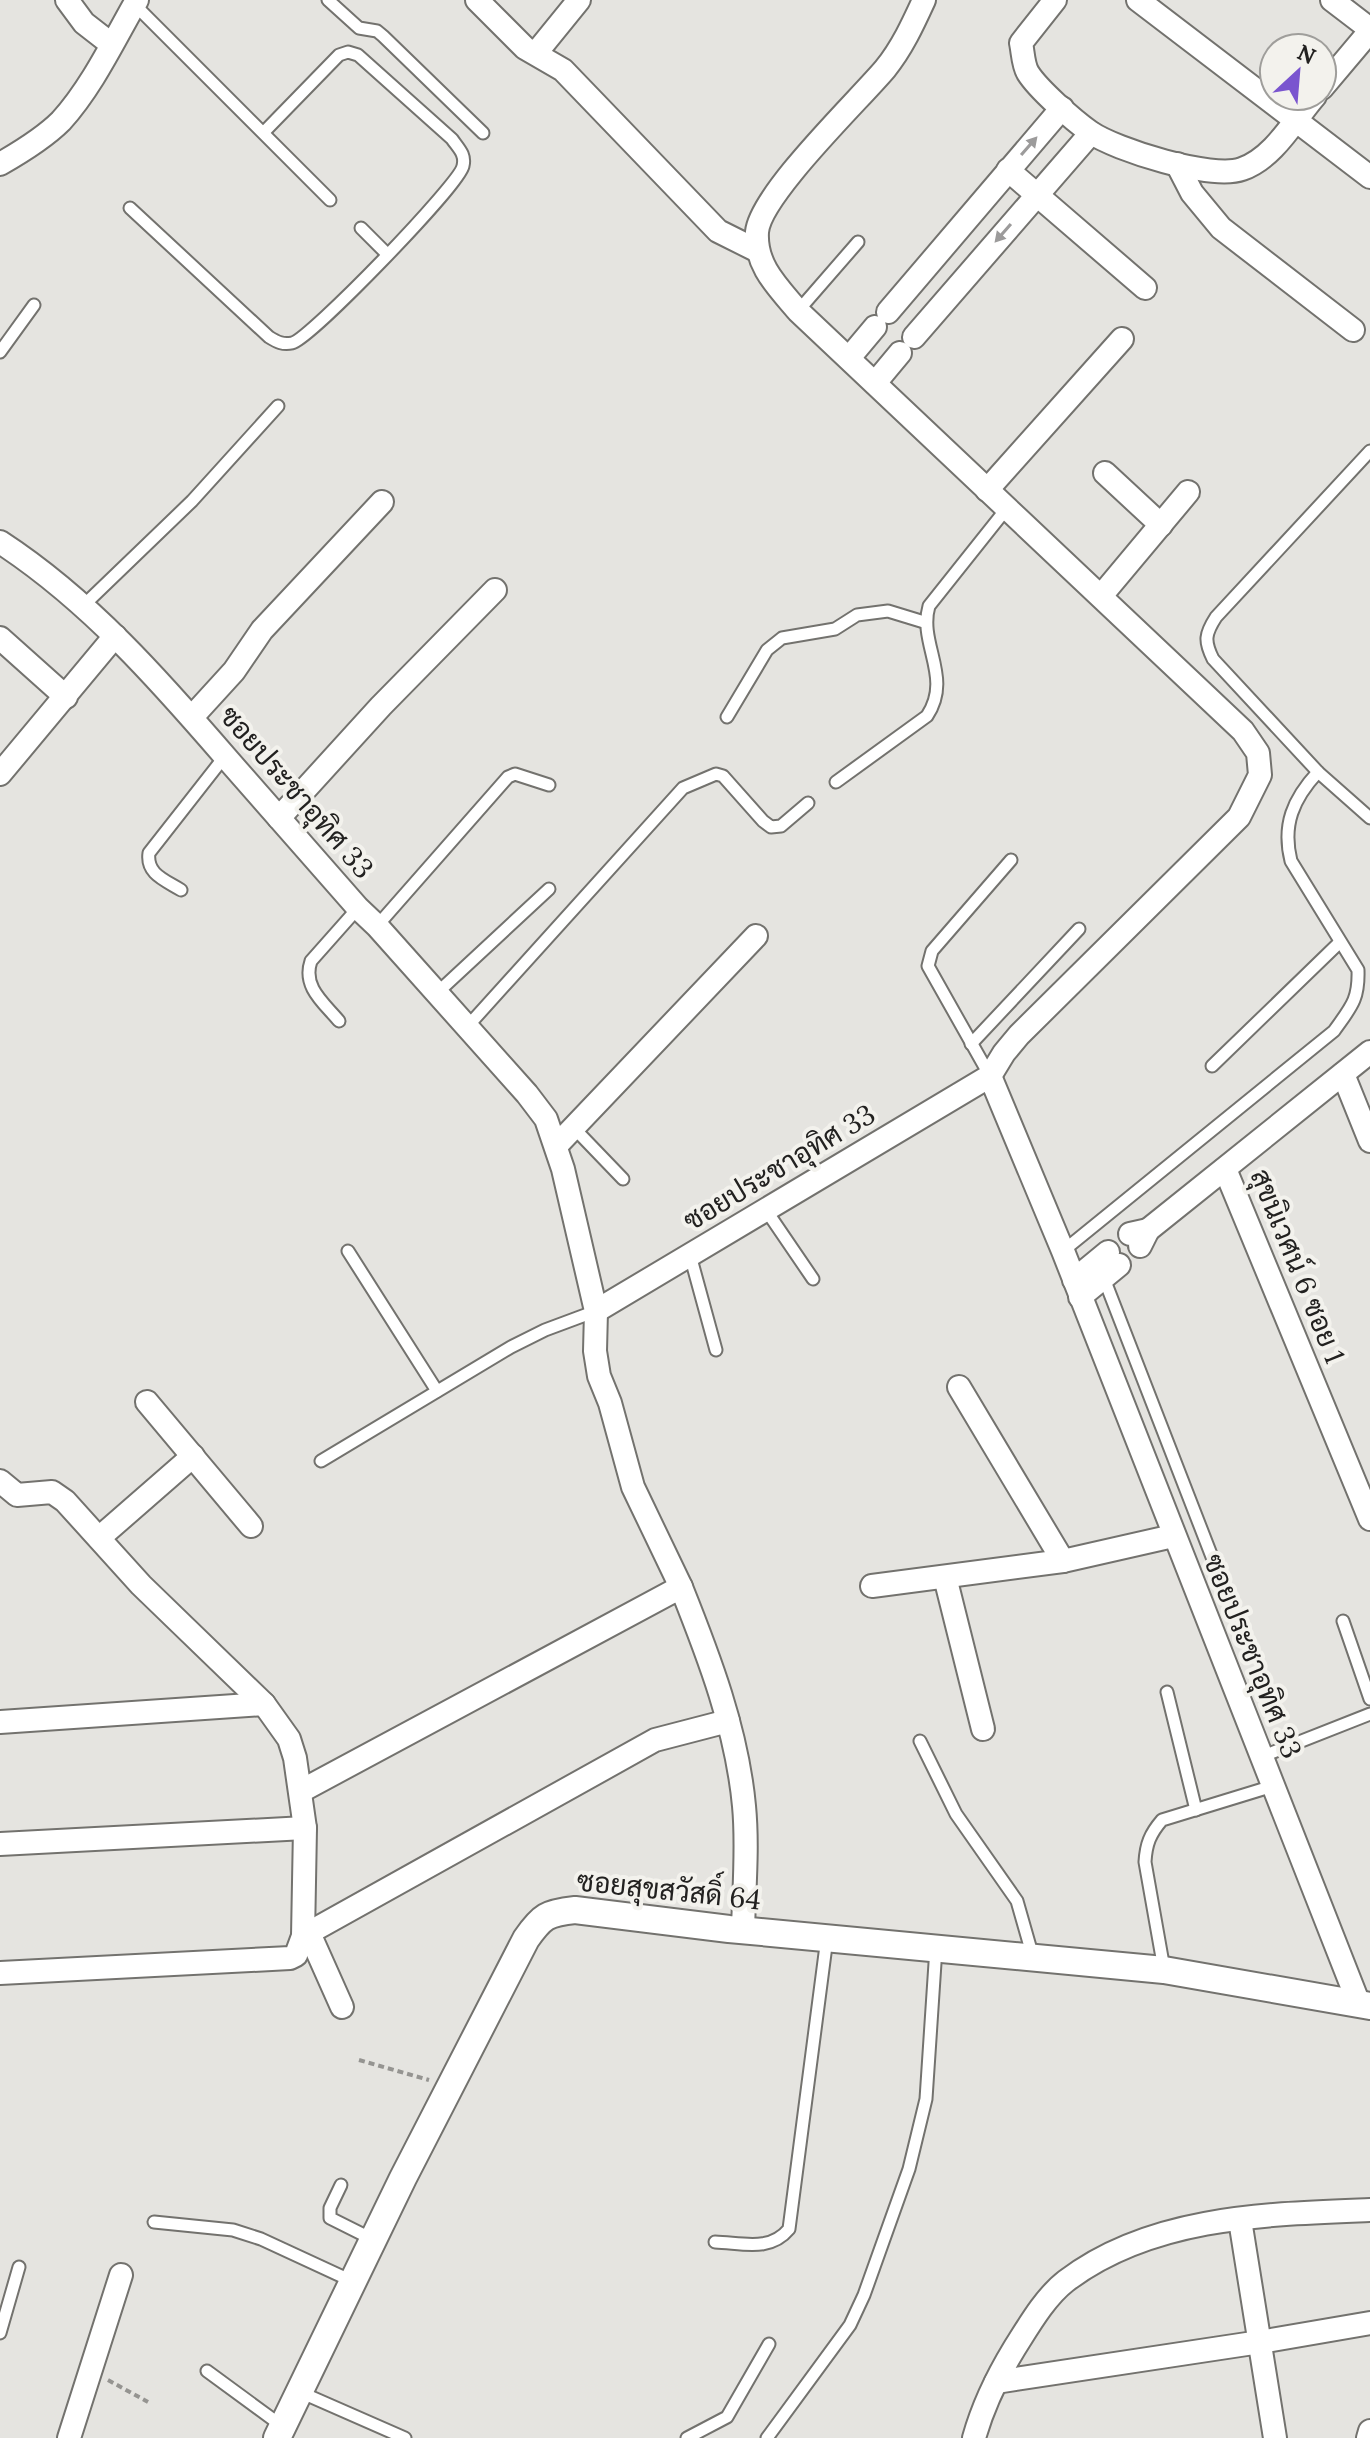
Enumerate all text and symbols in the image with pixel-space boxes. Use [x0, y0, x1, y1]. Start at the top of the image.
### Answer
north arrow [1258, 32, 1338, 112]
text: N [1293, 38, 1321, 70]
one-way arrow [1020, 136, 1037, 156]
one-way arrow [994, 224, 1012, 243]
street label: ซอยประชาอุทิศ 33 [211, 698, 382, 887]
street label: ซอยประชาอุทิศ 33 [677, 1096, 882, 1240]
street label: สุขนิเวศน์ 6 ซอย 1 [1241, 1163, 1354, 1369]
street label: ซอยประชาอุทิศ 33 [1194, 1548, 1310, 1764]
street label: ซอยสุขสวัสดิ์ 64 [575, 1857, 763, 1920]

